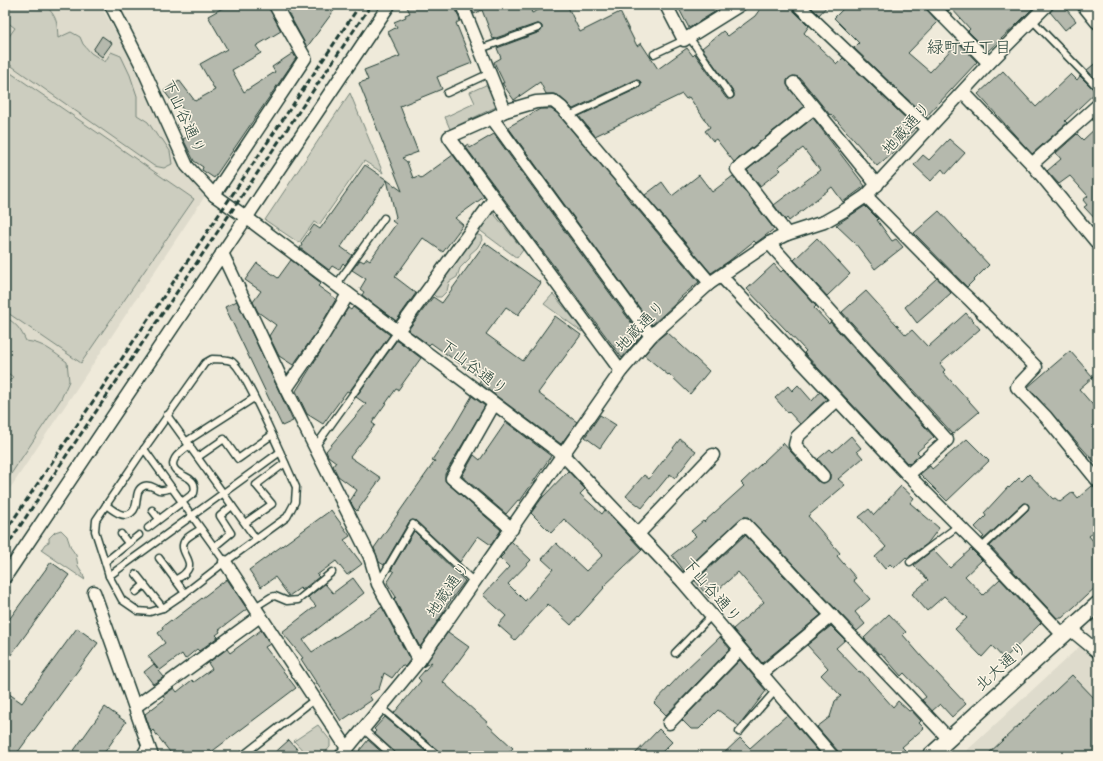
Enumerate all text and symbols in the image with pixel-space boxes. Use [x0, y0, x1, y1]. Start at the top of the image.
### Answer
district label: 緑町五丁目 [927, 36, 1012, 61]
street label: 下山谷通り [155, 76, 211, 158]
street label: 地蔵通り [877, 97, 937, 161]
street label: 地蔵通り [610, 296, 672, 358]
street label: 下山谷通り [434, 334, 512, 402]
street label: 下山谷通り [676, 553, 746, 629]
street label: 地蔵通り [421, 557, 477, 623]
street label: 北大通り [970, 637, 1034, 697]

